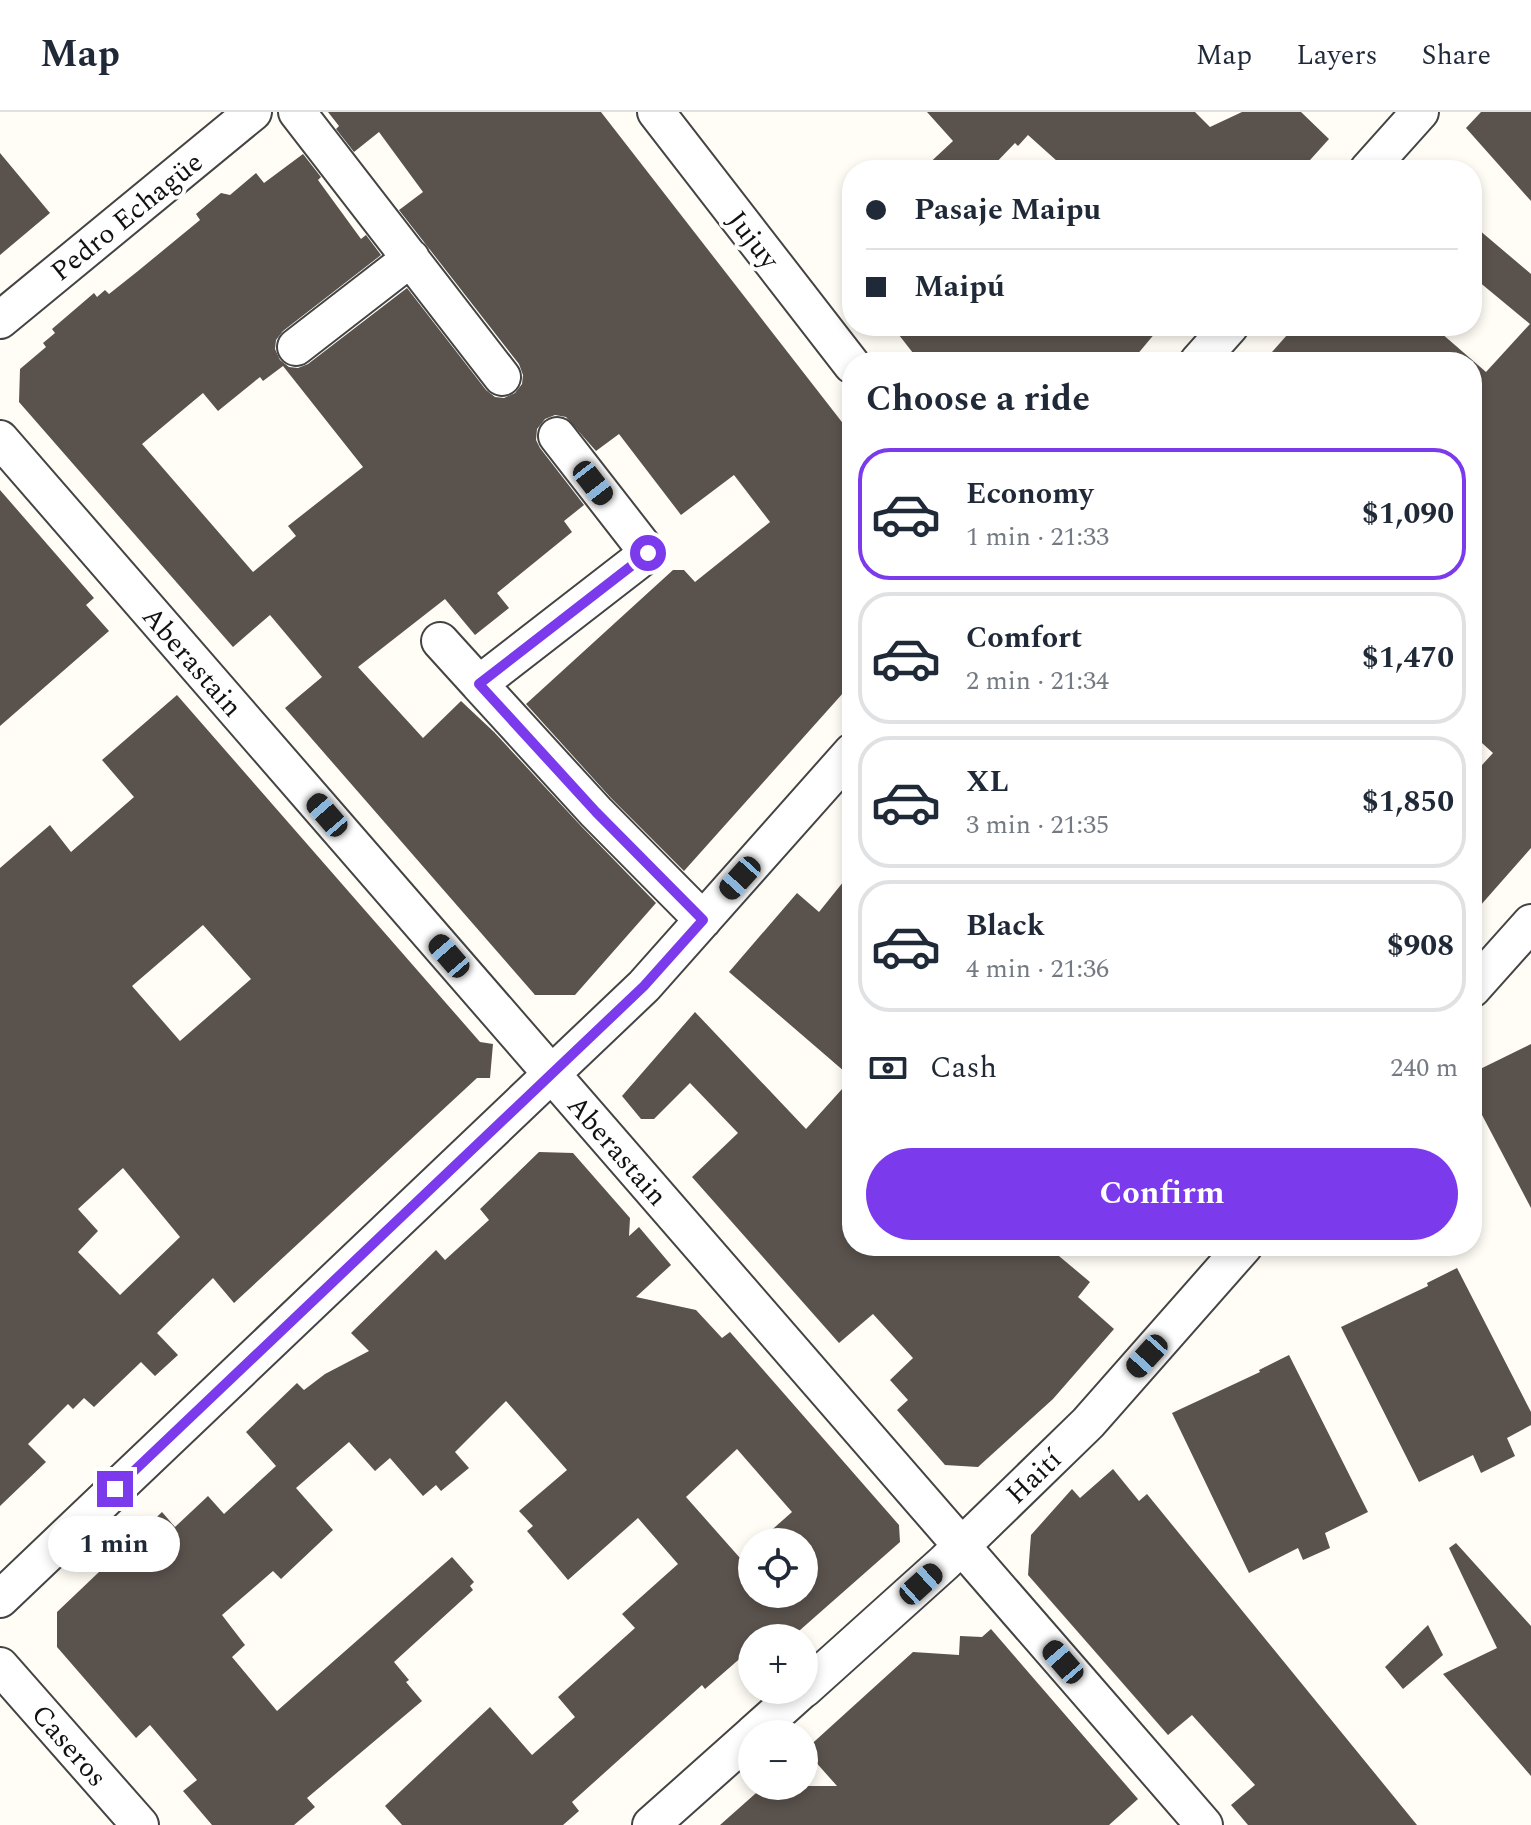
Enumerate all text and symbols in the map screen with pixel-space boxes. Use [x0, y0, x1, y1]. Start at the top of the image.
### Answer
text: Map [40, 26, 120, 84]
text: Map [1196, 34, 1252, 77]
text: Layers [1296, 34, 1378, 77]
text: Share [1422, 34, 1491, 77]
street label: Pedro Echagüe [41, 142, 213, 292]
text: Pasaje Maipu [914, 187, 1101, 233]
street label: Jujuy [716, 201, 791, 280]
text: Maipú [914, 264, 1005, 310]
text: Choose a ride [866, 372, 1090, 427]
car [569, 457, 617, 509]
text: Economy [966, 471, 1093, 517]
icon: car [870, 478, 942, 550]
text: $1,090 [1362, 491, 1454, 537]
text: 1 min · 21:33 [966, 517, 1109, 557]
route start [630, 535, 666, 571]
street label: Aberastain [131, 597, 253, 727]
text: Comfort [966, 615, 1082, 661]
icon: car [870, 622, 942, 694]
text: $1,470 [1362, 635, 1454, 681]
text: 2 min · 21:34 [966, 661, 1109, 701]
text: XL [966, 759, 1009, 805]
icon: car [870, 766, 942, 838]
text: $1,850 [1362, 779, 1454, 825]
car [302, 789, 352, 841]
text: 3 min · 21:35 [966, 805, 1109, 845]
car [715, 852, 765, 904]
text: Black [966, 903, 1045, 949]
icon: car [870, 910, 942, 982]
text: $908 [1387, 923, 1454, 969]
car [424, 930, 474, 982]
text: 4 min · 21:36 [966, 949, 1109, 989]
text: Cash [930, 1045, 997, 1091]
icon: cash [866, 1046, 910, 1090]
text: 240 m [1390, 1048, 1458, 1088]
street label: Aberastain [556, 1086, 678, 1216]
button: Confirm [866, 1148, 1458, 1240]
car [1122, 1330, 1172, 1382]
street label: Haití [996, 1439, 1073, 1515]
route end [97, 1471, 133, 1507]
callout: 1 min [49, 1517, 181, 1573]
text: 1 min [79, 1524, 149, 1564]
map controls [738, 1528, 818, 1800]
button: locate [738, 1528, 818, 1608]
car [895, 1559, 947, 1609]
button: + [738, 1624, 818, 1704]
car [1038, 1636, 1088, 1688]
street label: Caseros [20, 1695, 117, 1797]
button: − [738, 1720, 818, 1800]

